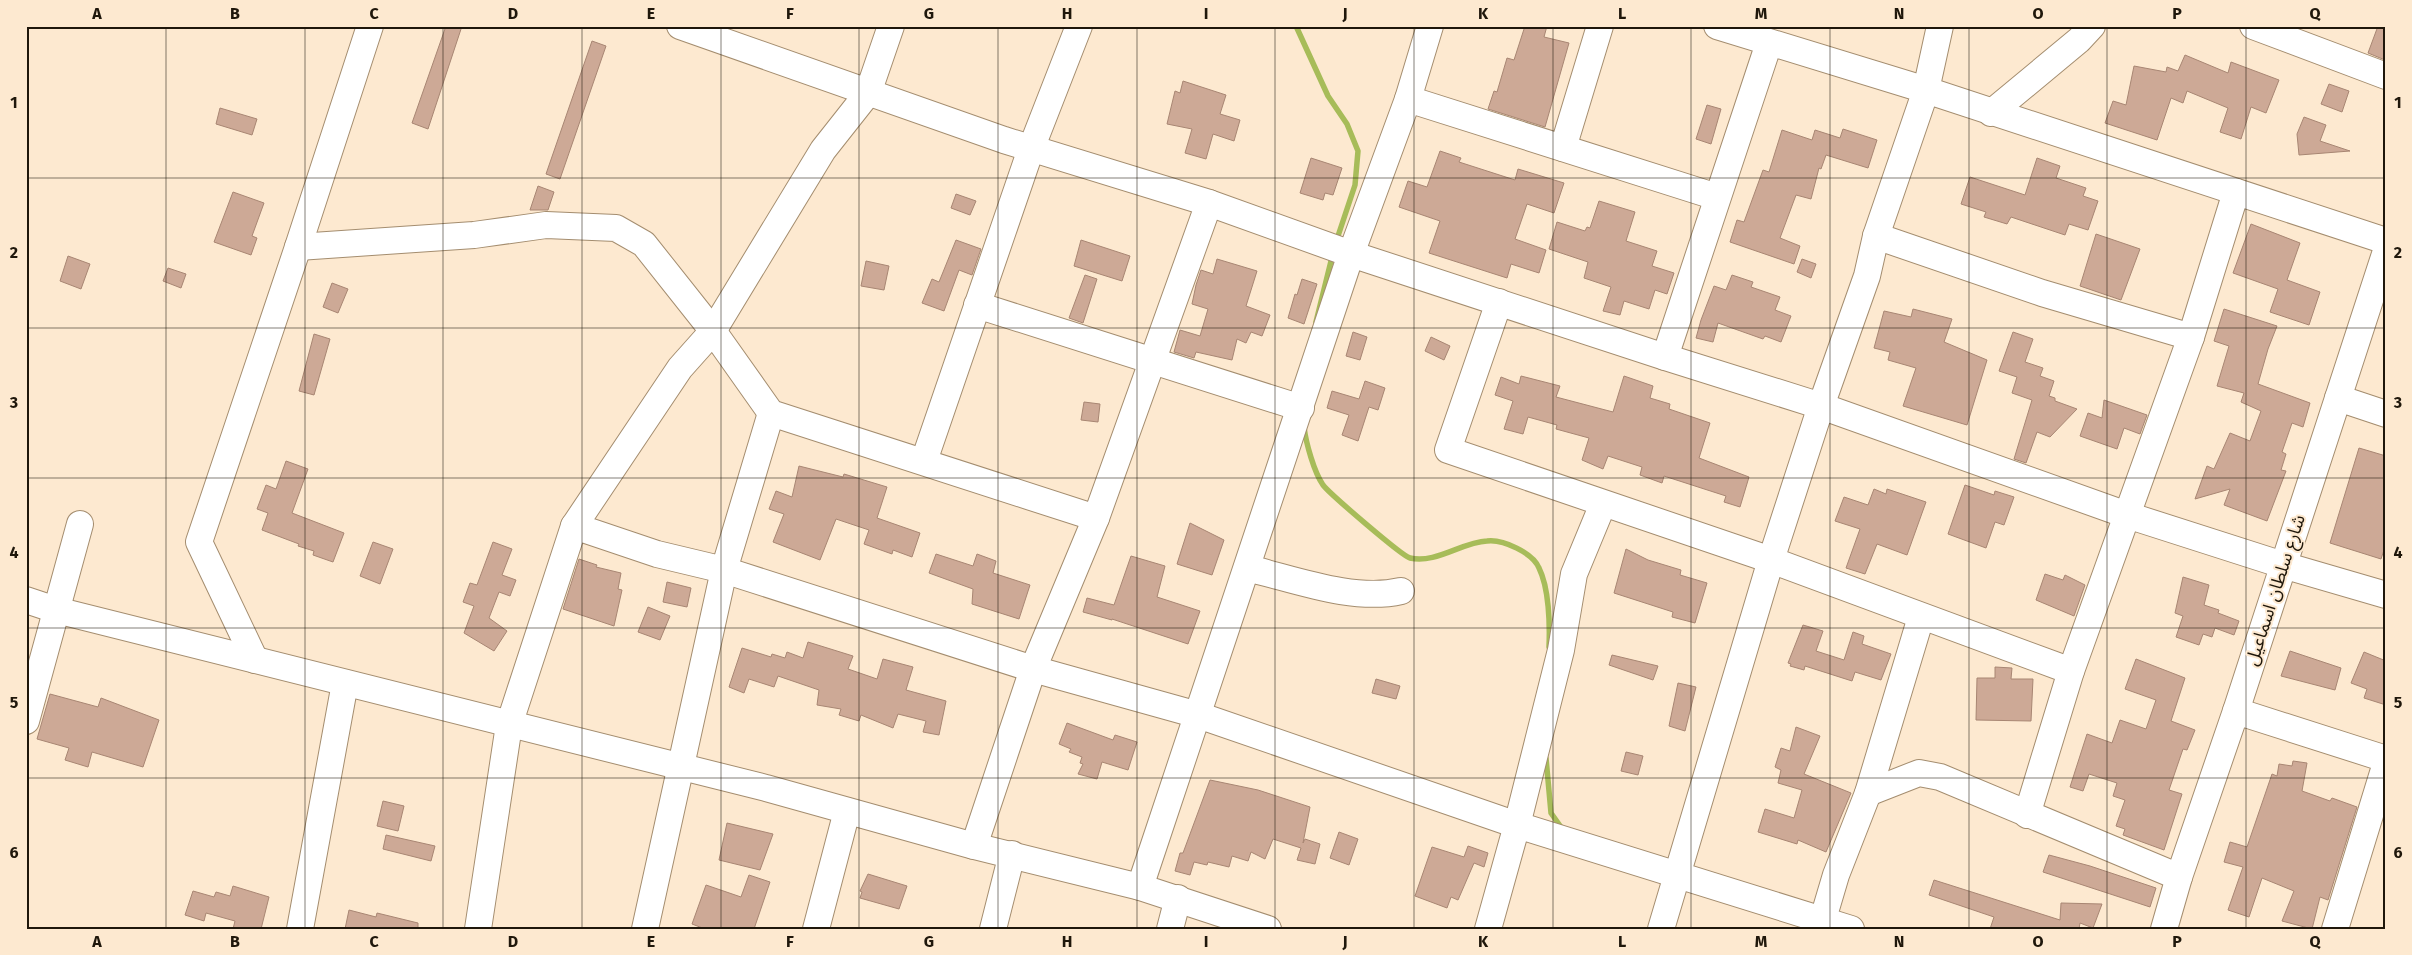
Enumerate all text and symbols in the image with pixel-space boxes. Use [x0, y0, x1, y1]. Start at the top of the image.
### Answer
text: A [91, 4, 102, 23]
text: B [230, 4, 240, 23]
text: C [369, 4, 379, 23]
text: D [508, 4, 518, 23]
text: E [647, 4, 655, 23]
text: F [786, 4, 794, 23]
text: G [924, 4, 934, 23]
text: H [1062, 4, 1072, 23]
text: I [1204, 4, 1208, 23]
text: J [1341, 4, 1348, 23]
text: K [1478, 4, 1489, 23]
text: L [1618, 4, 1626, 23]
text: M [1755, 4, 1768, 23]
text: N [1894, 4, 1904, 23]
text: O [2032, 4, 2044, 23]
text: P [2172, 4, 2182, 23]
text: Q [2309, 4, 2321, 23]
text: 1 [10, 93, 18, 112]
text: 1 [2394, 93, 2402, 112]
text: 2 [10, 243, 18, 262]
text: 2 [2394, 243, 2402, 262]
text: 3 [9, 393, 18, 412]
text: 3 [2393, 393, 2402, 412]
street label: شارع سلطان اسماعيل [2240, 512, 2313, 669]
text: 4 [9, 543, 19, 562]
text: 4 [2393, 543, 2403, 562]
text: 5 [10, 693, 19, 712]
text: 5 [2394, 693, 2403, 712]
text: 6 [9, 843, 19, 862]
text: 6 [2393, 843, 2403, 862]
text: A [91, 932, 102, 951]
text: B [230, 932, 240, 951]
text: C [369, 932, 379, 951]
text: D [508, 932, 518, 951]
text: E [647, 932, 655, 951]
text: F [786, 932, 794, 951]
text: G [924, 932, 934, 951]
text: H [1062, 932, 1072, 951]
text: I [1204, 932, 1208, 951]
text: J [1341, 932, 1348, 951]
text: K [1478, 932, 1489, 951]
text: L [1618, 932, 1626, 951]
text: M [1755, 932, 1768, 951]
text: N [1894, 932, 1904, 951]
text: O [2032, 932, 2044, 951]
text: P [2172, 932, 2182, 951]
text: Q [2309, 932, 2321, 951]

